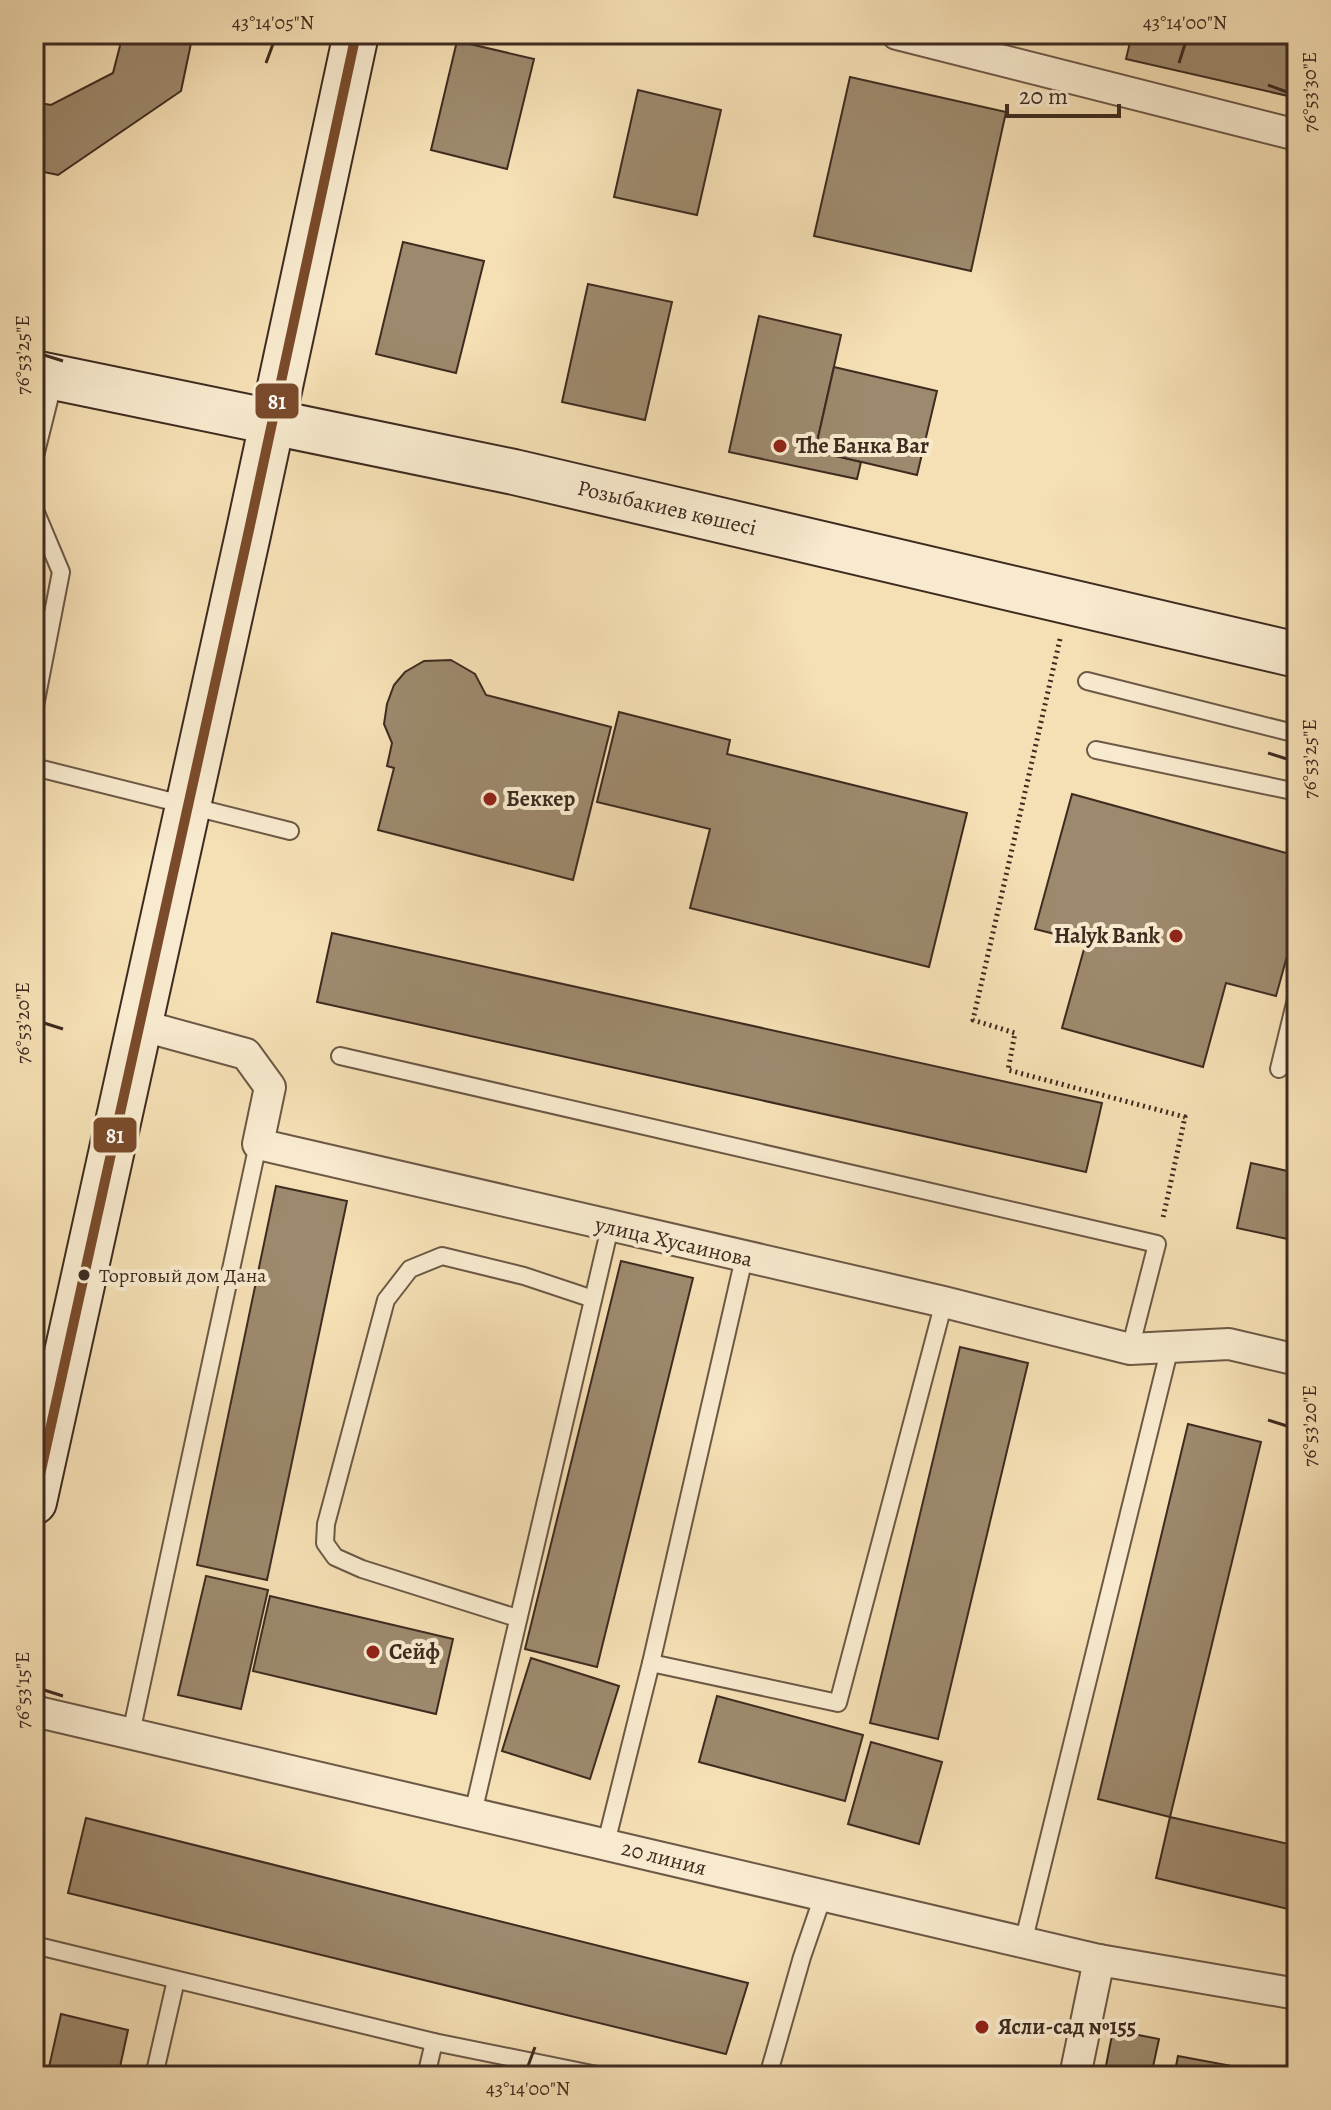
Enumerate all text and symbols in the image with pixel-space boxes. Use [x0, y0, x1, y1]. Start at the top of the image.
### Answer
text: 43°14'05"N [232, 9, 314, 36]
text: 43°14'00"N [1143, 9, 1227, 36]
text: 76°53'30"E [1296, 52, 1323, 132]
scale bar [1007, 68, 1119, 118]
text: 20 m [1019, 80, 1068, 112]
text: 76°53'25"E [9, 315, 36, 395]
line badge: 81 [254, 382, 300, 420]
text: 81 [268, 387, 286, 417]
place label: The Банка Bar [796, 431, 929, 461]
marker: The Банка Bar [771, 437, 789, 455]
street label: Розыбакиев көшесі [574, 473, 760, 543]
text: 76°53'25"E [1296, 719, 1323, 799]
place label: Беккер [506, 784, 576, 814]
marker: Беккер [481, 790, 499, 808]
place label: Halyk Bank [1054, 921, 1161, 951]
marker: Halyk Bank [1167, 927, 1185, 945]
text: 76°53'20"E [9, 982, 36, 1064]
line badge: 81 [92, 1116, 138, 1154]
text: 81 [106, 1121, 124, 1151]
street label: улица Хусаинова [591, 1209, 757, 1275]
place label: Торговый дом Дана [99, 1262, 267, 1289]
marker: Торговый дом Дана [76, 1267, 92, 1283]
text: 76°53'20"E [1296, 1385, 1323, 1467]
place label: Сейф [389, 1637, 440, 1667]
marker: Сейф [364, 1643, 382, 1661]
text: 76°53'15"E [9, 1651, 36, 1729]
street label: 20 линия [618, 1833, 710, 1883]
place label: Ясли-сад №155 [998, 2012, 1136, 2042]
marker: Ясли-сад №155 [973, 2018, 991, 2036]
text: 43°14'00"N [486, 2075, 570, 2102]

